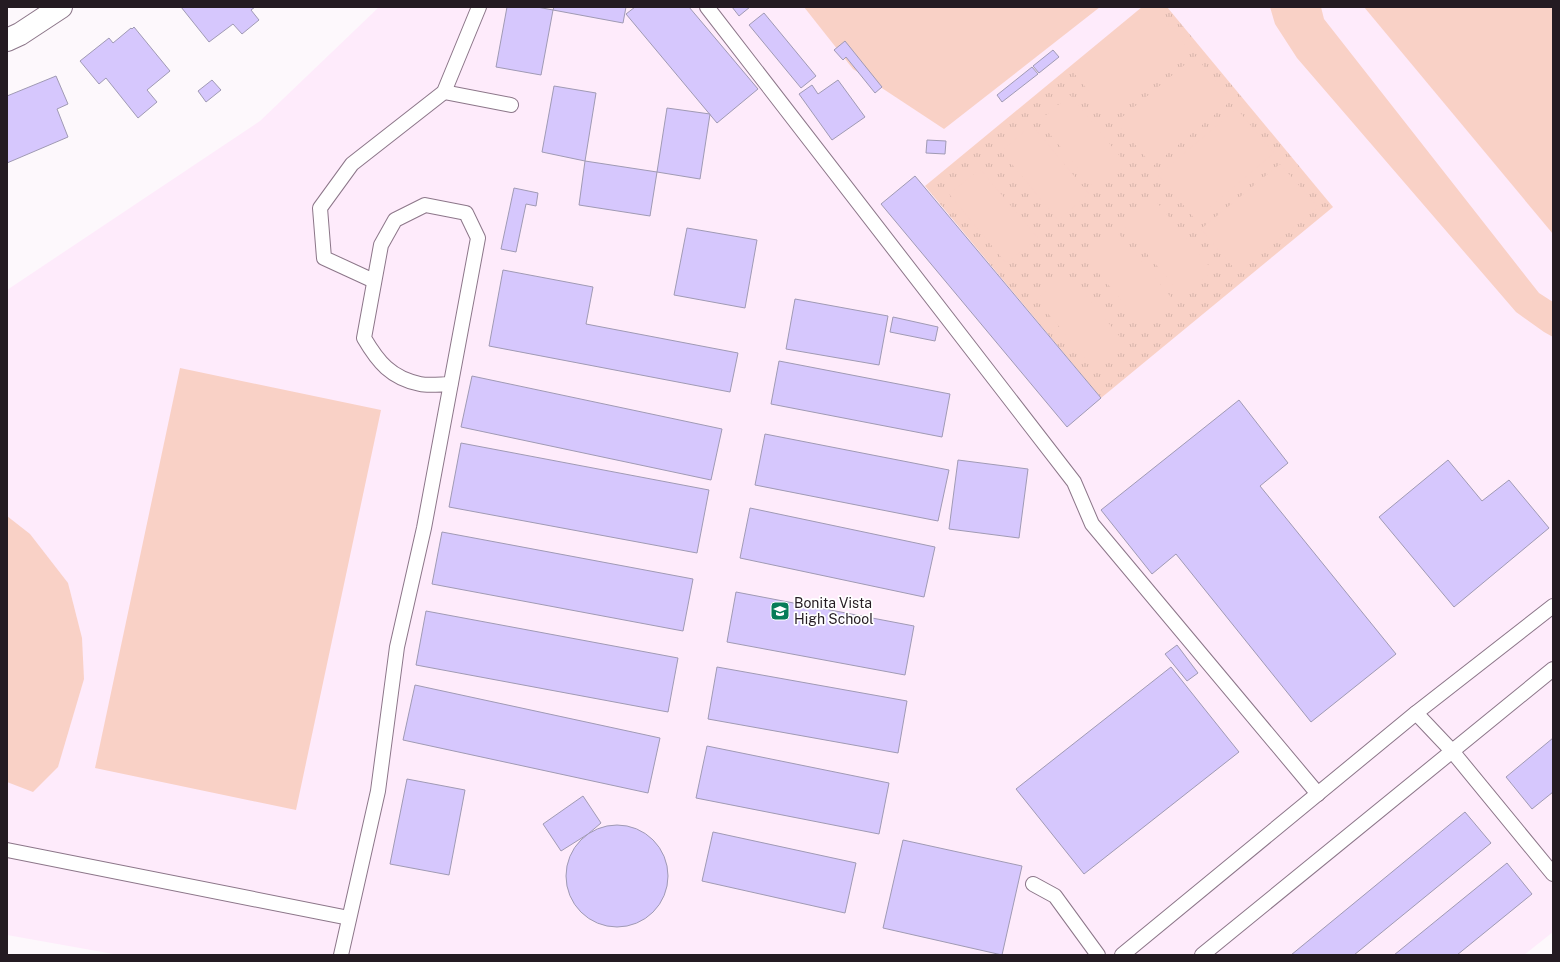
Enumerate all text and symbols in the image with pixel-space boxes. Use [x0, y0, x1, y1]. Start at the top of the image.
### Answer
place label: Bonita Vista High School [794, 595, 873, 627]
school or university icon: Bonita Vista High School [769, 600, 791, 622]

